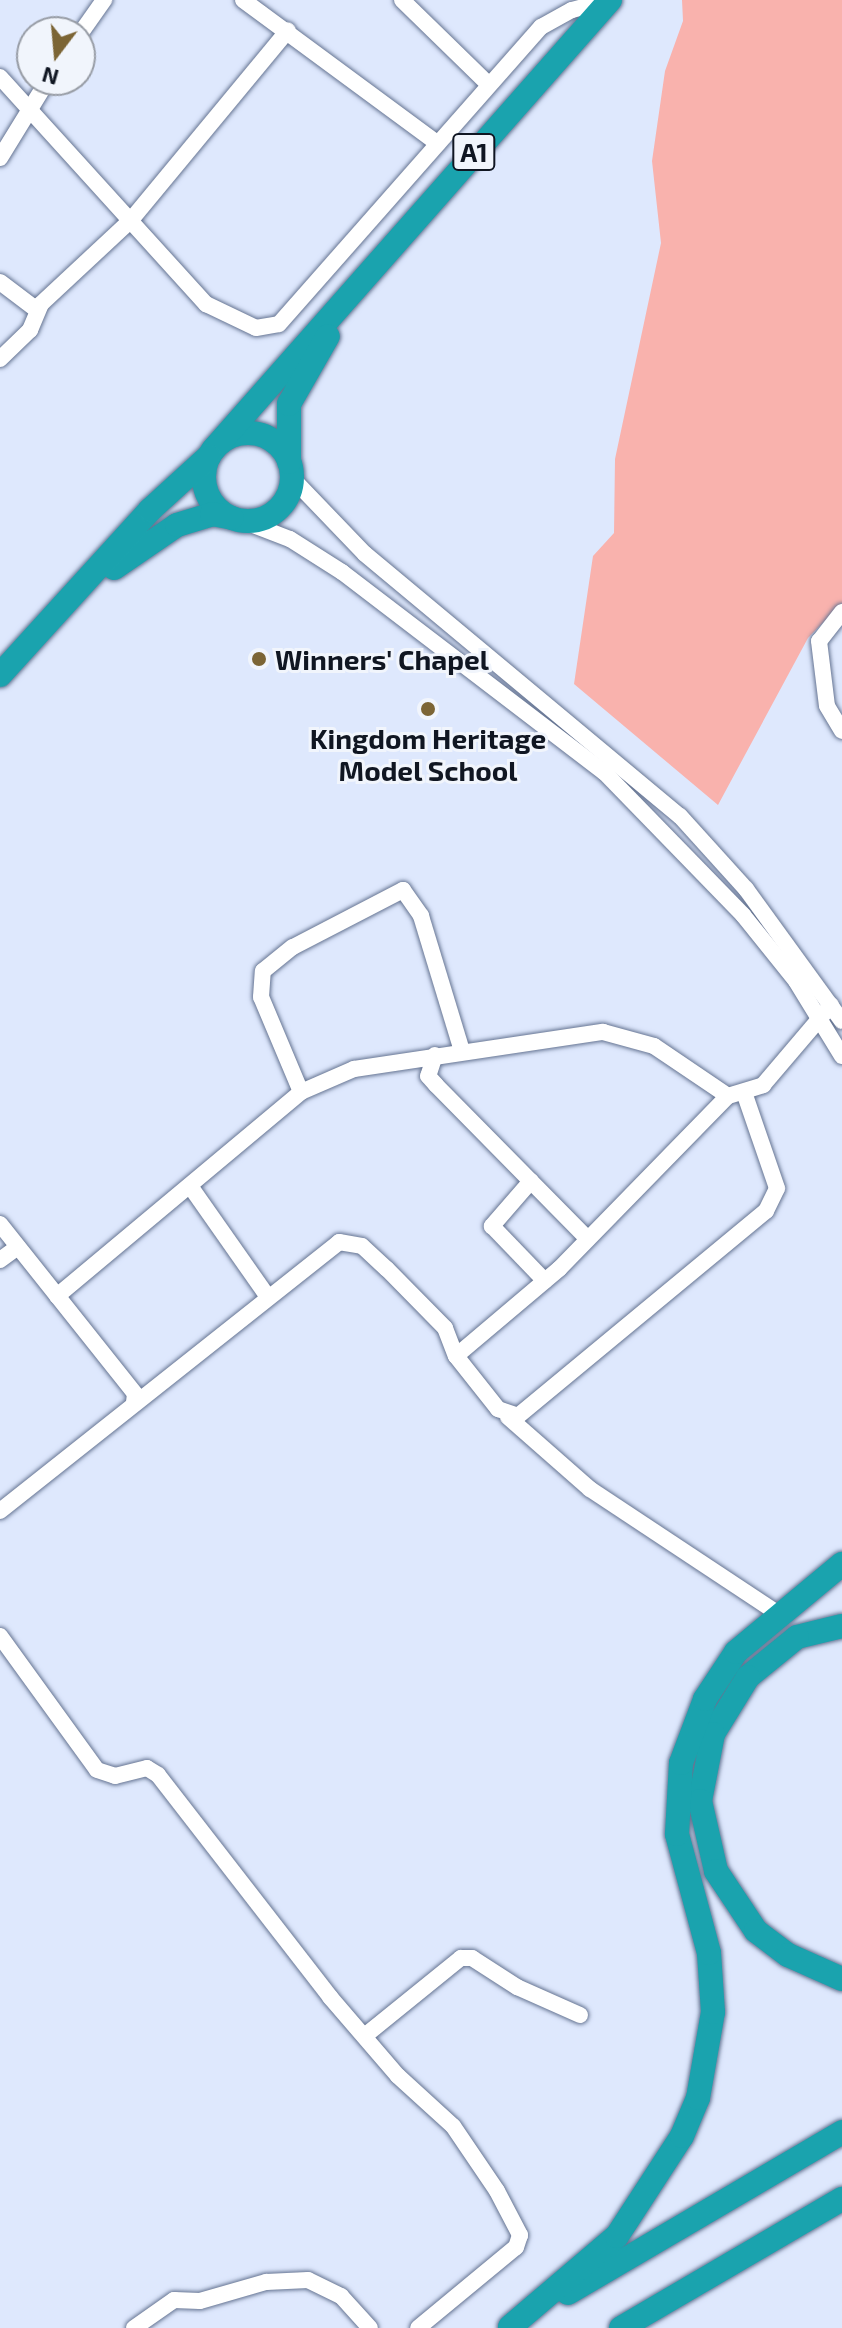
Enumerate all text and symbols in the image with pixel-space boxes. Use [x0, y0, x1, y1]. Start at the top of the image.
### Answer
north arrow [16, 16, 96, 96]
text: N [39, 62, 61, 92]
road number: A1 [452, 130, 496, 174]
place label: Winners' Chapel [275, 642, 489, 676]
marker: Winners' Chapel [250, 650, 268, 668]
marker: Kingdom Heritage Model School [419, 700, 437, 718]
place label: Kingdom Heritage Model School [310, 721, 546, 787]

